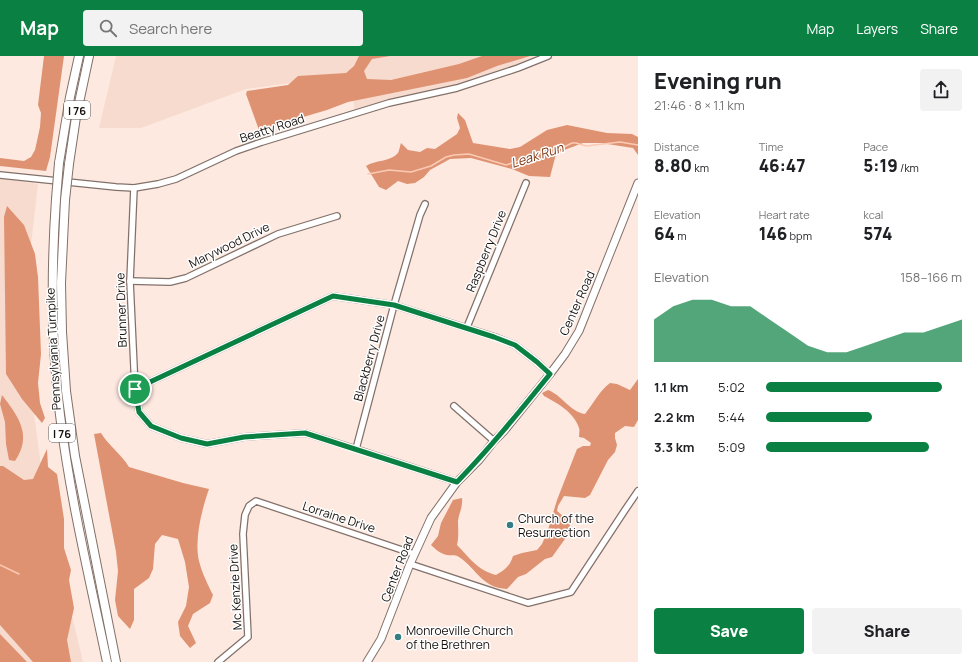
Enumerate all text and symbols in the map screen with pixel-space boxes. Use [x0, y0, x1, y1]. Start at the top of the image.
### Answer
search box [83, 10, 363, 46]
text: Map [20, 15, 59, 41]
icon: search [97, 17, 119, 39]
text: Search here [129, 18, 212, 39]
text: Map [806, 19, 834, 38]
text: Layers [856, 19, 898, 38]
text: Share [920, 19, 958, 38]
text: Evening run [654, 66, 782, 96]
button: share [920, 69, 962, 111]
text: 21:46 · 8 × 1.1 km [654, 96, 745, 114]
road number: I 76 [64, 101, 90, 119]
street label: Beatty Road [238, 110, 306, 146]
water label: Leak Run [509, 138, 567, 172]
text: Distance [654, 139, 699, 154]
text: Time [759, 139, 784, 154]
text: Pace [863, 139, 888, 154]
text: 8.80 [654, 154, 692, 177]
text: 46:47 [759, 154, 805, 177]
text: 5:19 [863, 154, 898, 177]
text: km [692, 160, 709, 175]
text: /km [898, 160, 919, 175]
street label: Raspberry Drive [462, 207, 510, 295]
text: Elevation [654, 207, 700, 222]
text: Heart rate [759, 207, 810, 222]
text: kcal [863, 207, 883, 222]
street label: Marywood Drive [186, 218, 272, 272]
text: 64 [654, 222, 675, 245]
text: 146 [759, 222, 787, 245]
text: 574 [863, 222, 892, 245]
text: m [675, 228, 687, 243]
text: bpm [787, 228, 812, 243]
street label: Center Road [555, 268, 599, 338]
text: Elevation [654, 268, 709, 286]
text: 158–166 m [900, 268, 962, 286]
street label: Brunner Drive [111, 272, 131, 348]
street label: Pennsylvania Turnpike [41, 287, 65, 411]
street label: Blackberry Drive [349, 313, 389, 403]
pin [118, 372, 152, 406]
icon: arrive [124, 378, 146, 400]
text: 1.1 km [654, 378, 689, 396]
text: 5:02 [718, 378, 745, 396]
text: 2.2 km [654, 408, 695, 426]
text: 5:44 [718, 408, 745, 426]
road number: I 76 [49, 424, 75, 442]
text: 3.3 km [654, 438, 694, 456]
text: 5:09 [718, 438, 745, 456]
street label: Lorraine Drive [300, 497, 378, 537]
place label: Church of the Resurrection [518, 510, 594, 541]
marker: Church of the Resurrection [505, 520, 515, 530]
street label: Center Road [377, 534, 417, 604]
street label: Mc Kenzie Drive [224, 543, 246, 631]
button: Save [654, 608, 804, 654]
button: Share [812, 608, 962, 654]
place label: Monroeville Church of the Brethren [406, 622, 513, 653]
marker: Monroeville Church of the Brethren [393, 632, 403, 642]

